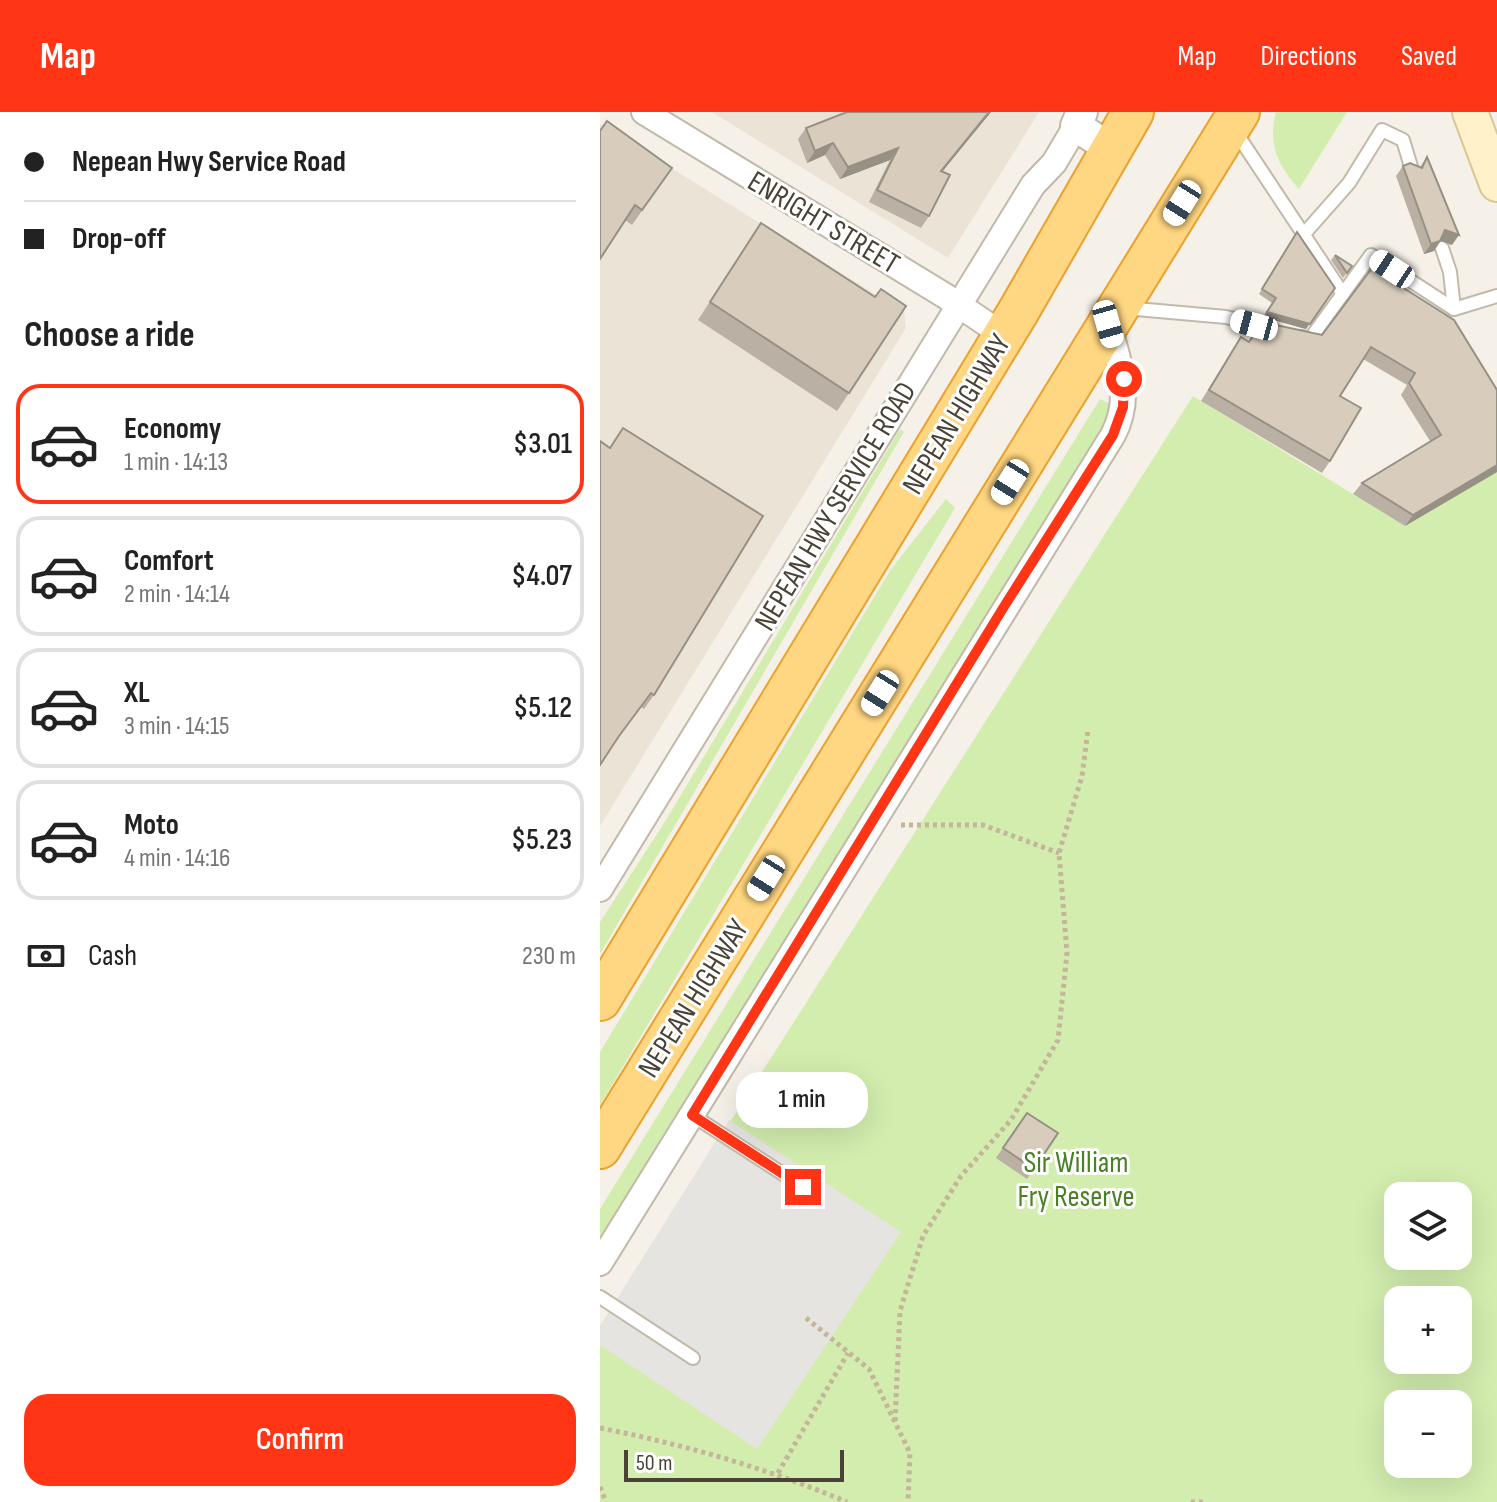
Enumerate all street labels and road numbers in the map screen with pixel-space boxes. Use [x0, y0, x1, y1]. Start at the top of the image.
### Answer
street label: ENRIGHT STREET [741, 164, 906, 282]
street label: NEPEAN HIGHWAY [895, 328, 1019, 501]
street label: NEPEAN HWY SERVICE ROAD [747, 376, 924, 637]
street label: NEPEAN HIGHWAY [631, 912, 757, 1084]

